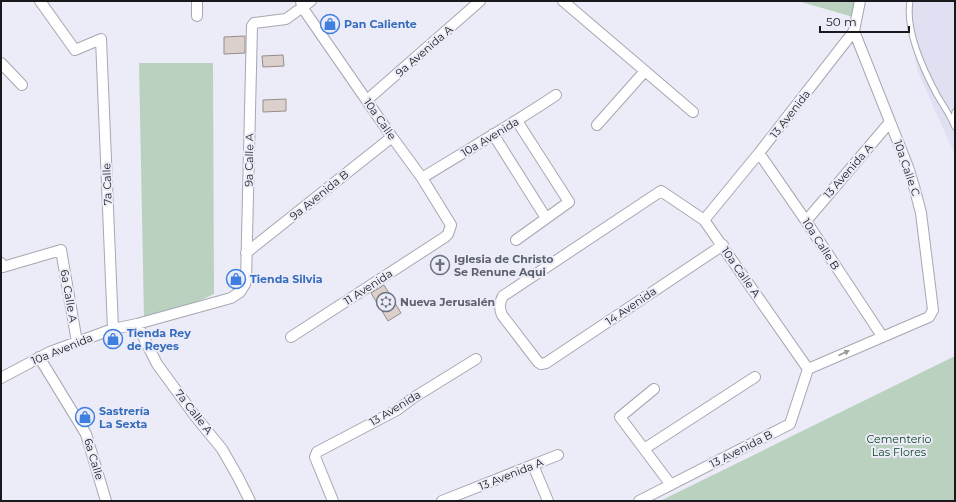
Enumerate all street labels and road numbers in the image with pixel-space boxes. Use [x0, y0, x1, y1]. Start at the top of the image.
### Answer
street label: 9a Avenida A [393, 22, 456, 80]
street label: 13 Avenida [767, 87, 813, 141]
street label: 10a Calle [361, 96, 400, 143]
street label: 10a Avenida [459, 114, 521, 160]
street label: 9a Calle A [242, 133, 256, 187]
street label: 10a Calle C [891, 138, 923, 198]
street label: 13 Avenida A [820, 141, 876, 201]
street label: 7a Calle [99, 162, 115, 205]
street label: 9a Avenida B [287, 167, 351, 223]
street label: 10a Calle B [799, 216, 843, 272]
street label: 10a Calle A [719, 244, 763, 300]
street label: 11 Avenida [341, 266, 395, 308]
street label: 6a Calle A [57, 268, 81, 324]
street label: 14 Avenida [603, 284, 659, 328]
street label: 10a Avenida [29, 330, 95, 368]
street label: 7a Calle A [172, 387, 216, 437]
street label: 13 Avenida [367, 387, 423, 429]
street label: 13 Avenida B [707, 427, 775, 471]
street label: 6a Calle [81, 436, 107, 482]
street label: 13 Avenida A [477, 455, 545, 493]

